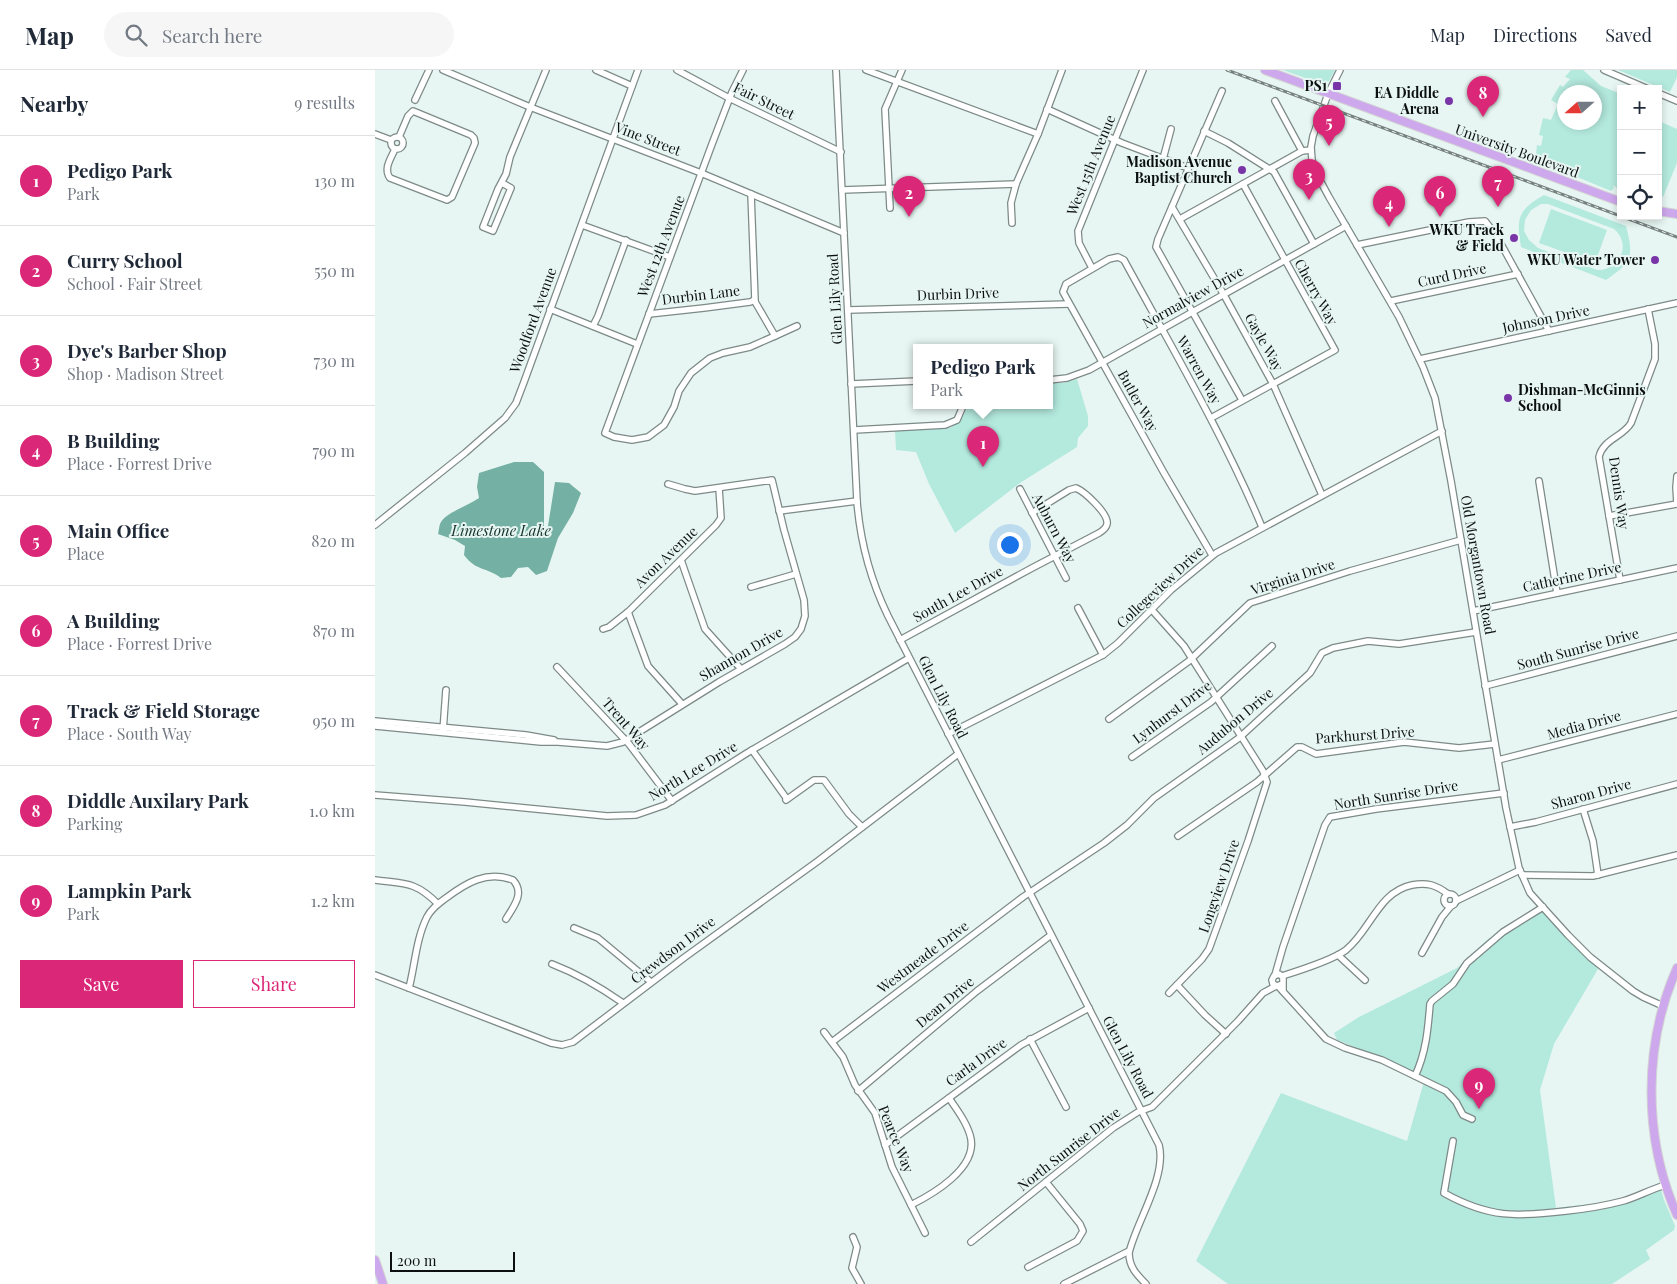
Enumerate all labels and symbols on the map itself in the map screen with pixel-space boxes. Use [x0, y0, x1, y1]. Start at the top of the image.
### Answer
place label: PS1 [1304, 76, 1327, 95]
pin: 8 [1467, 76, 1499, 117]
street label: Fair Street [730, 78, 799, 124]
marker: PS1 [1331, 80, 1343, 92]
place label: EA Diddle Arena [1374, 83, 1440, 118]
north arrow [1557, 85, 1602, 130]
marker: EA Diddle Arena [1443, 95, 1455, 107]
pin: 5 [1313, 105, 1345, 146]
street label: West 15th Avenue [1061, 112, 1119, 219]
street label: Vine Street [612, 117, 685, 160]
street label: University Boulevard [1453, 119, 1582, 182]
place label: Madison Avenue Baptist Church [1126, 152, 1232, 187]
pin: 3 [1293, 159, 1325, 200]
marker: Madison Avenue Baptist Church [1236, 164, 1248, 176]
pin: 7 [1482, 166, 1514, 207]
pin: 2 [893, 176, 925, 217]
pin: 6 [1424, 176, 1456, 217]
pin: 4 [1373, 186, 1405, 227]
street label: West 12th Avenue [632, 192, 689, 300]
place label: WKU Track & Field [1429, 220, 1505, 255]
marker: WKU Track & Field [1508, 232, 1520, 244]
place label: WKU Water Tower [1526, 250, 1645, 269]
street label: Glen Lily Road [823, 253, 846, 345]
marker: WKU Water Tower [1649, 254, 1661, 266]
street label: Cherry Way [1290, 255, 1342, 328]
street label: Curd Drive [1416, 258, 1488, 291]
street label: Normalview Drive [1139, 261, 1247, 332]
street label: Woodford Avenue [504, 265, 560, 376]
street label: Durbin Lane [661, 280, 741, 309]
street label: Durbin Drive [917, 283, 999, 304]
street label: Johnson Drive [1500, 300, 1591, 337]
street label: Gayle Way [1241, 309, 1288, 374]
street label: Warren Way [1172, 331, 1226, 407]
street label: Butler Way [1114, 367, 1163, 435]
place label: Dishman-McGinnis School [1518, 380, 1646, 415]
marker: Dishman-McGinnis School [1502, 392, 1514, 404]
pin: 1 [967, 426, 999, 467]
street label: Dennis Way [1605, 455, 1634, 531]
street label: Auburn Way [1028, 489, 1081, 566]
street label: Old Morgantown Road [1457, 494, 1500, 636]
water label: Limestone Lake [450, 520, 551, 540]
street label: Avon Avenue [629, 522, 701, 592]
your location [997, 532, 1023, 558]
street label: Collegeview Drive [1112, 541, 1207, 632]
street label: Virginia Drive [1247, 554, 1337, 599]
street label: Catherine Drive [1521, 557, 1623, 596]
street label: South Lee Drive [909, 561, 1006, 626]
street label: Shannon Drive [696, 622, 786, 685]
street label: South Sunrise Drive [1515, 623, 1641, 674]
street label: Glen Lily Road [914, 652, 973, 742]
street label: Lynhurst Drive [1128, 676, 1215, 748]
street label: Audubon Drive [1192, 683, 1277, 759]
street label: Trent Way [598, 693, 654, 754]
street label: Media Drive [1545, 706, 1623, 744]
street label: Parkhurst Drive [1315, 722, 1415, 747]
street label: North Lee Drive [645, 737, 741, 805]
street label: Sharon Drive [1549, 774, 1633, 813]
street label: North Sunrise Drive [1332, 775, 1459, 814]
street label: Longview Drive [1194, 837, 1243, 935]
street label: Crewdson Drive [626, 911, 719, 988]
street label: Westmeade Drive [872, 916, 972, 998]
street label: Dean Drive [912, 972, 978, 1031]
street label: Glen Lily Road [1099, 1012, 1158, 1101]
street label: Carla Drive [941, 1033, 1010, 1090]
pin: 9 [1463, 1068, 1495, 1109]
street label: Pearce Way [874, 1102, 919, 1175]
street label: North Sunrise Drive [1013, 1102, 1124, 1195]
scale bar [390, 1249, 515, 1272]

